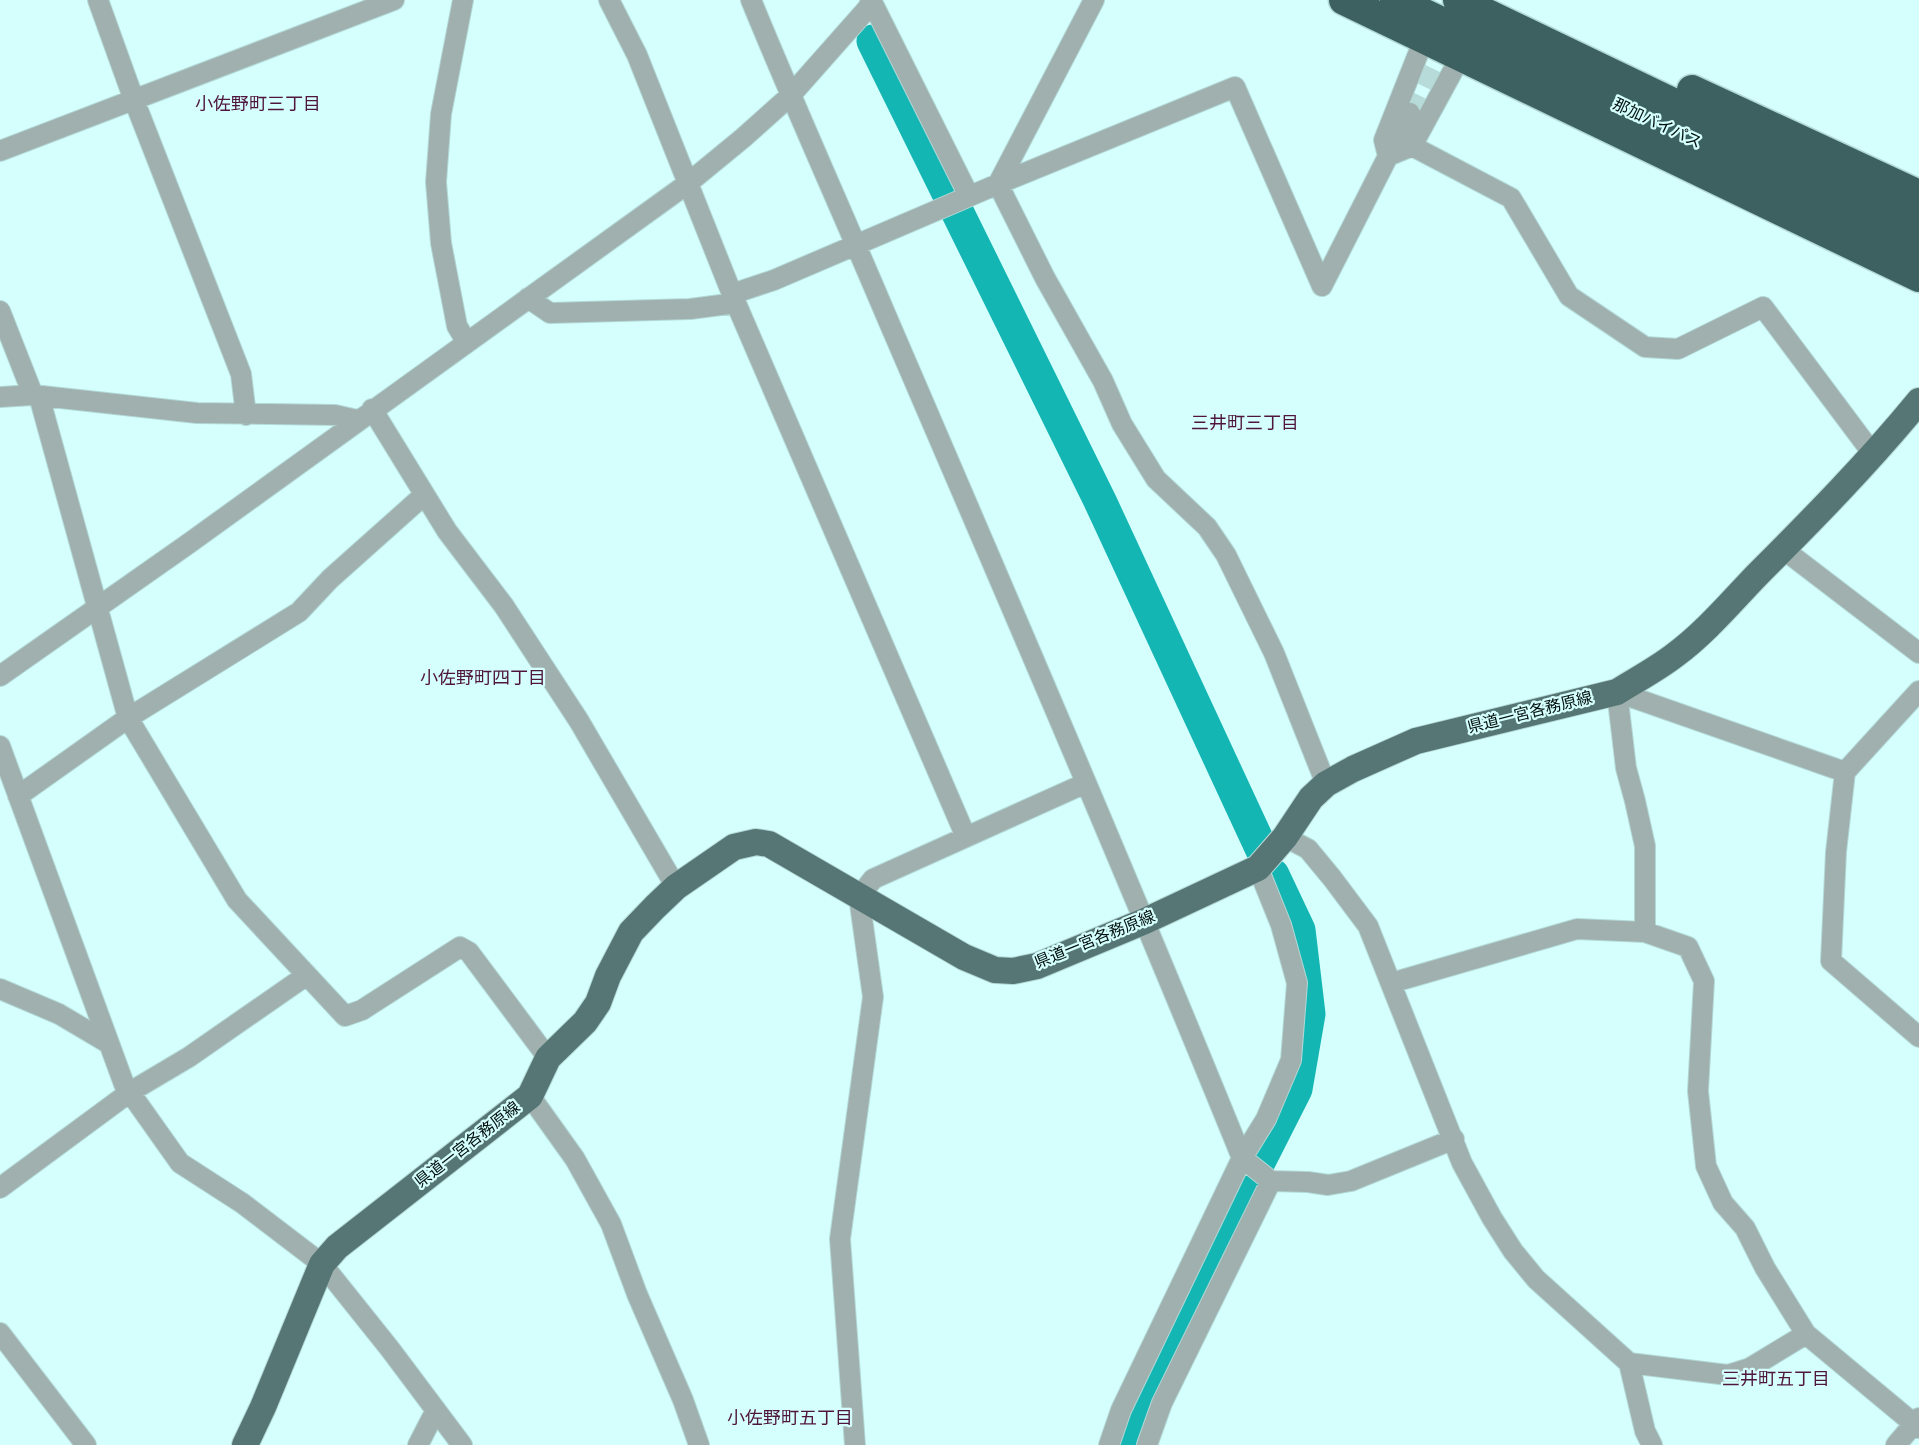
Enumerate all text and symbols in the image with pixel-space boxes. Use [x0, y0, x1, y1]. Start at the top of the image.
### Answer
district label: 小佐野町三丁目 [195, 94, 321, 115]
street label: 那加バイパス [1610, 95, 1704, 153]
district label: 三井町三丁目 [1191, 413, 1299, 434]
district label: 小佐野町四丁目 [420, 668, 546, 689]
street label: 県道一宮各務原線 [1466, 688, 1594, 738]
street label: 県道一宮各務原線 [1032, 907, 1158, 973]
street label: 県道一宮各務原線 [412, 1098, 524, 1192]
district label: 三井町五丁目 [1722, 1369, 1830, 1390]
district label: 小佐野町五丁目 [727, 1408, 853, 1429]

